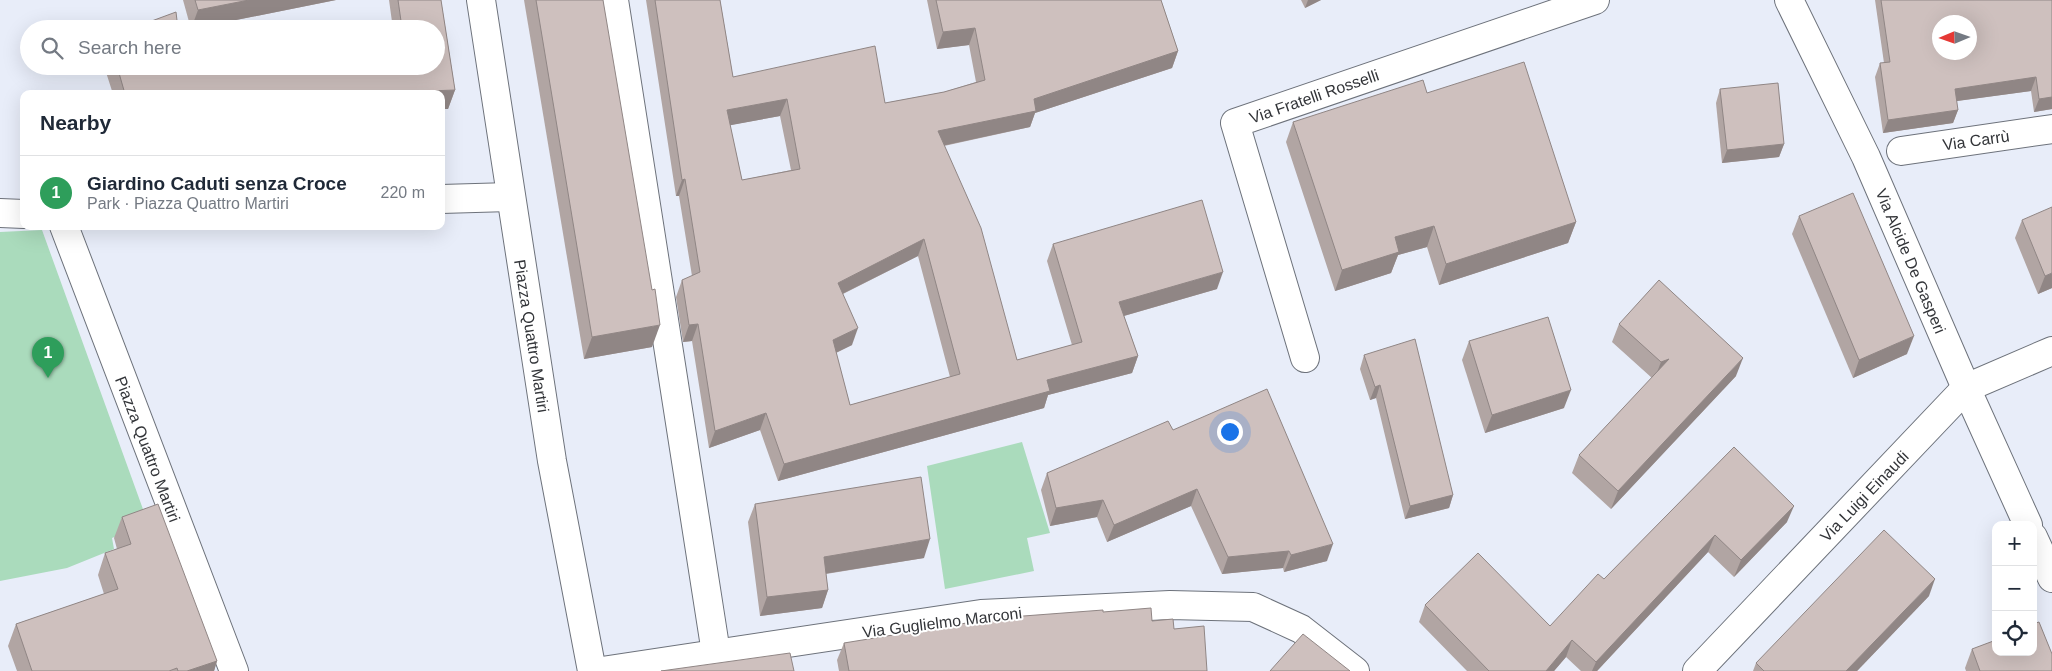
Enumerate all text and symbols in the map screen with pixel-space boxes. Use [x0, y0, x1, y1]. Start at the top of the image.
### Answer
north arrow [1932, 15, 1977, 60]
search box [20, 20, 445, 75]
icon: search [38, 34, 66, 62]
text: Search here [78, 37, 182, 58]
street label: Via Fratelli Rosselli [1247, 66, 1381, 127]
text: Nearby [40, 111, 111, 134]
street label: Via Carrù [1942, 127, 2011, 154]
text: Giardino Caduti senza Croce [87, 173, 347, 194]
text: 1 [52, 184, 60, 201]
text: 220 m [381, 184, 425, 201]
street label: Via Alcide De Gasperi [1872, 186, 1949, 336]
text: Park · Piazza Quattro Martiri [87, 195, 289, 212]
street label: Piazza Quattro Martiri [511, 258, 552, 414]
pin: 1 [32, 337, 64, 378]
street label: Piazza Quattro Martiri [112, 374, 183, 524]
your location [1217, 419, 1243, 445]
street label: Via Luigi Einaudi [1817, 448, 1912, 545]
map controls [1992, 521, 2037, 656]
button: + [1992, 521, 2037, 566]
button: − [1992, 566, 2037, 611]
street label: Via Guglielmo Marconi [861, 604, 1023, 641]
button: locate [1992, 611, 2037, 656]

